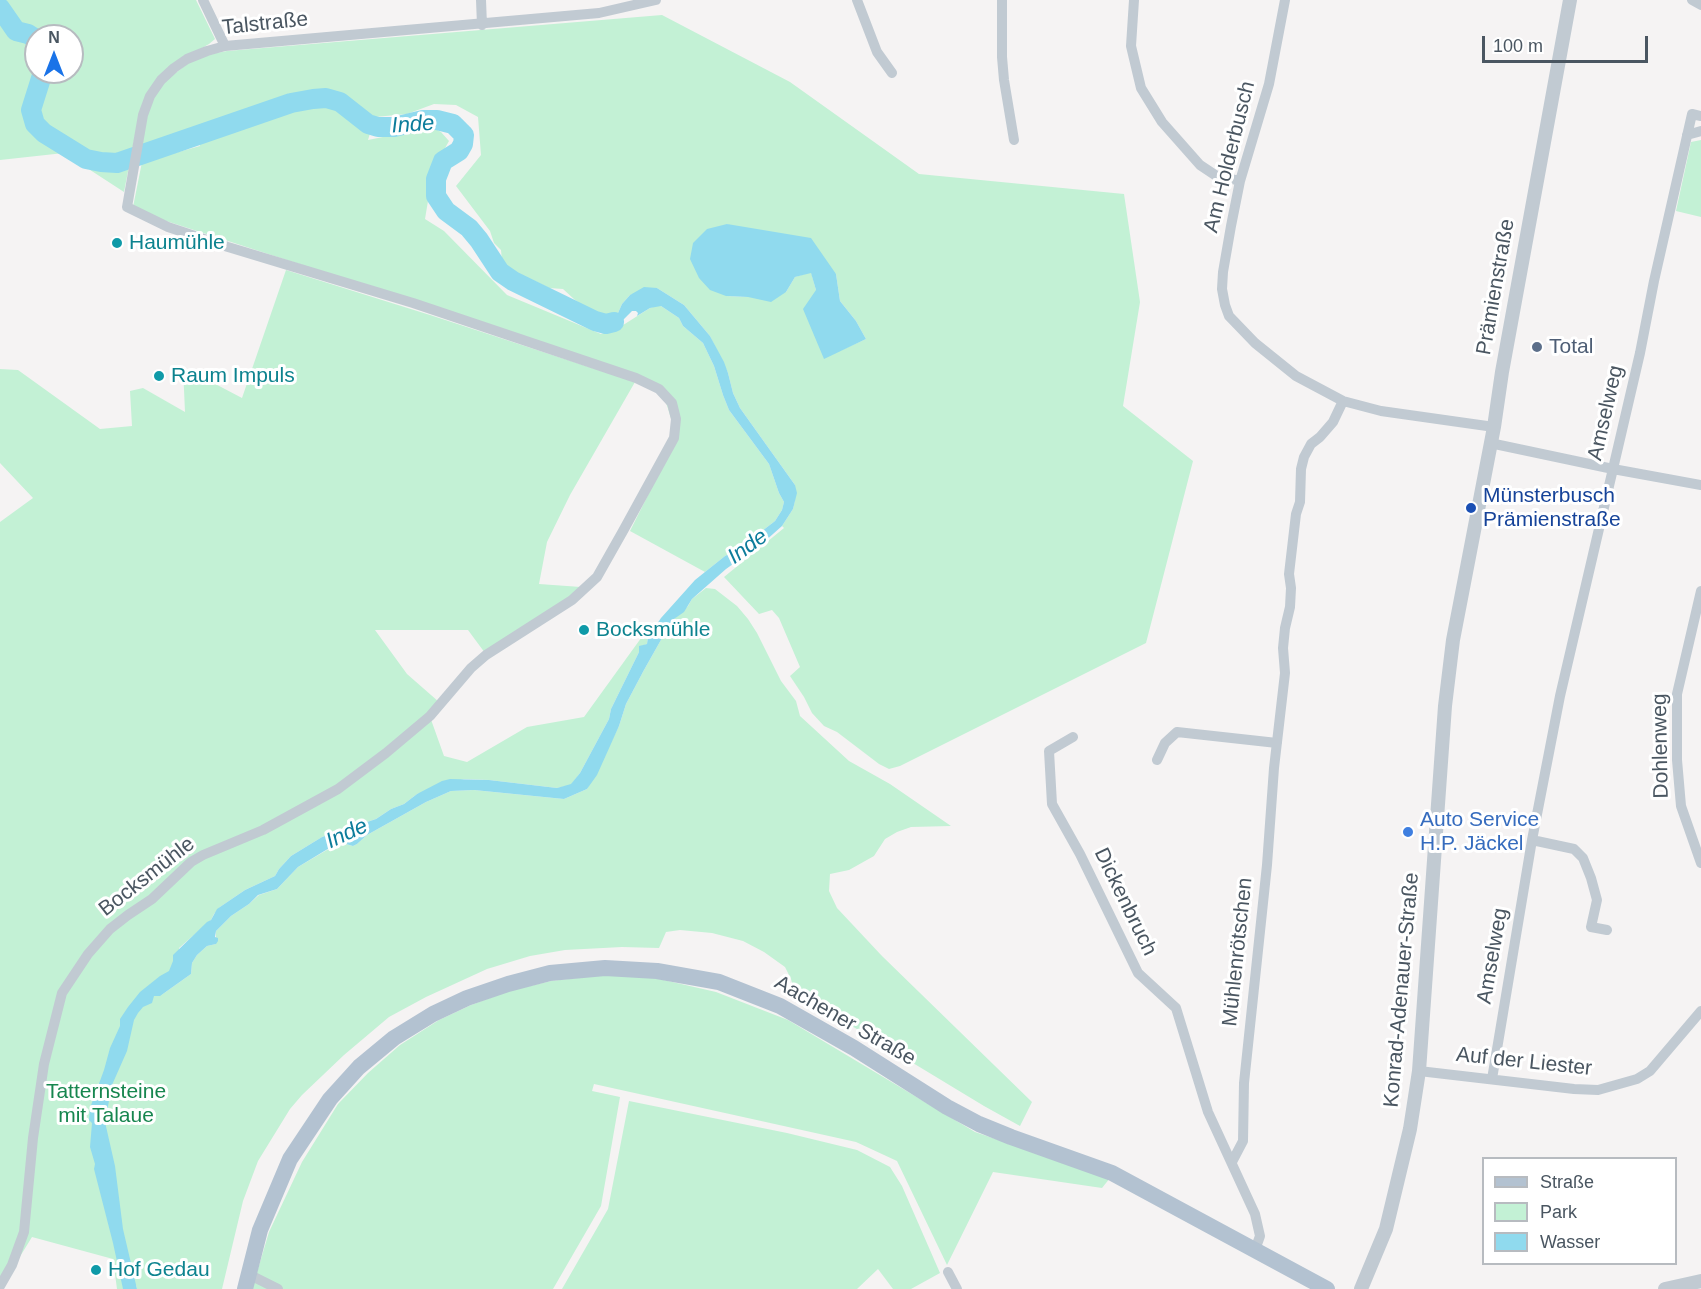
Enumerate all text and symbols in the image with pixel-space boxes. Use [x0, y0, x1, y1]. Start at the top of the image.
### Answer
street label: Talstraße [221, 7, 309, 41]
north arrow [24, 24, 84, 84]
scale bar [1485, 24, 1652, 62]
text: N [48, 29, 60, 46]
text: 100 m [1493, 36, 1543, 56]
street label: Am Holderbusch [1199, 79, 1261, 235]
water label: Inde [391, 110, 435, 140]
street label: Prämienstraße [1472, 217, 1520, 357]
place label: Haumühle [129, 230, 225, 256]
marker: Haumühle [110, 236, 124, 250]
place label: Total [1549, 334, 1593, 360]
marker: Total [1530, 340, 1544, 354]
place label: Raum Impuls [171, 363, 295, 389]
street label: Amselweg [1583, 363, 1629, 463]
marker: Raum Impuls [152, 369, 166, 383]
place label: Münsterbusch Prämienstraße [1483, 483, 1621, 533]
marker: Münsterbusch Prämienstraße [1464, 501, 1478, 515]
water label: Inde [723, 524, 773, 570]
place label: Bocksmühle [596, 617, 710, 643]
marker: Bocksmühle [577, 623, 591, 637]
street label: Dohlenweg [1647, 693, 1675, 799]
place label: Auto Service H.P. Jäckel [1420, 807, 1539, 857]
water label: Inde [322, 813, 372, 855]
marker: Auto Service H.P. Jäckel [1401, 825, 1415, 839]
street label: Bocksmühle [94, 832, 200, 922]
street label: Dickenbruch [1088, 844, 1162, 960]
street label: Konrad-Adenauer-Straße [1379, 871, 1425, 1109]
street label: Mühlenrötschen [1218, 876, 1258, 1028]
street label: Amselweg [1472, 906, 1514, 1006]
street label: Aachener Straße [770, 970, 920, 1072]
street label: Auf der Liester [1455, 1042, 1593, 1082]
park label: Tatternsteine mit Talaue [46, 1079, 166, 1129]
legend [1482, 1157, 1677, 1265]
text: Straße [1540, 1172, 1594, 1192]
text: Park [1540, 1202, 1577, 1222]
text: Wasser [1540, 1232, 1600, 1252]
place label: Hof Gedau [108, 1257, 210, 1283]
marker: Hof Gedau [89, 1263, 103, 1277]

